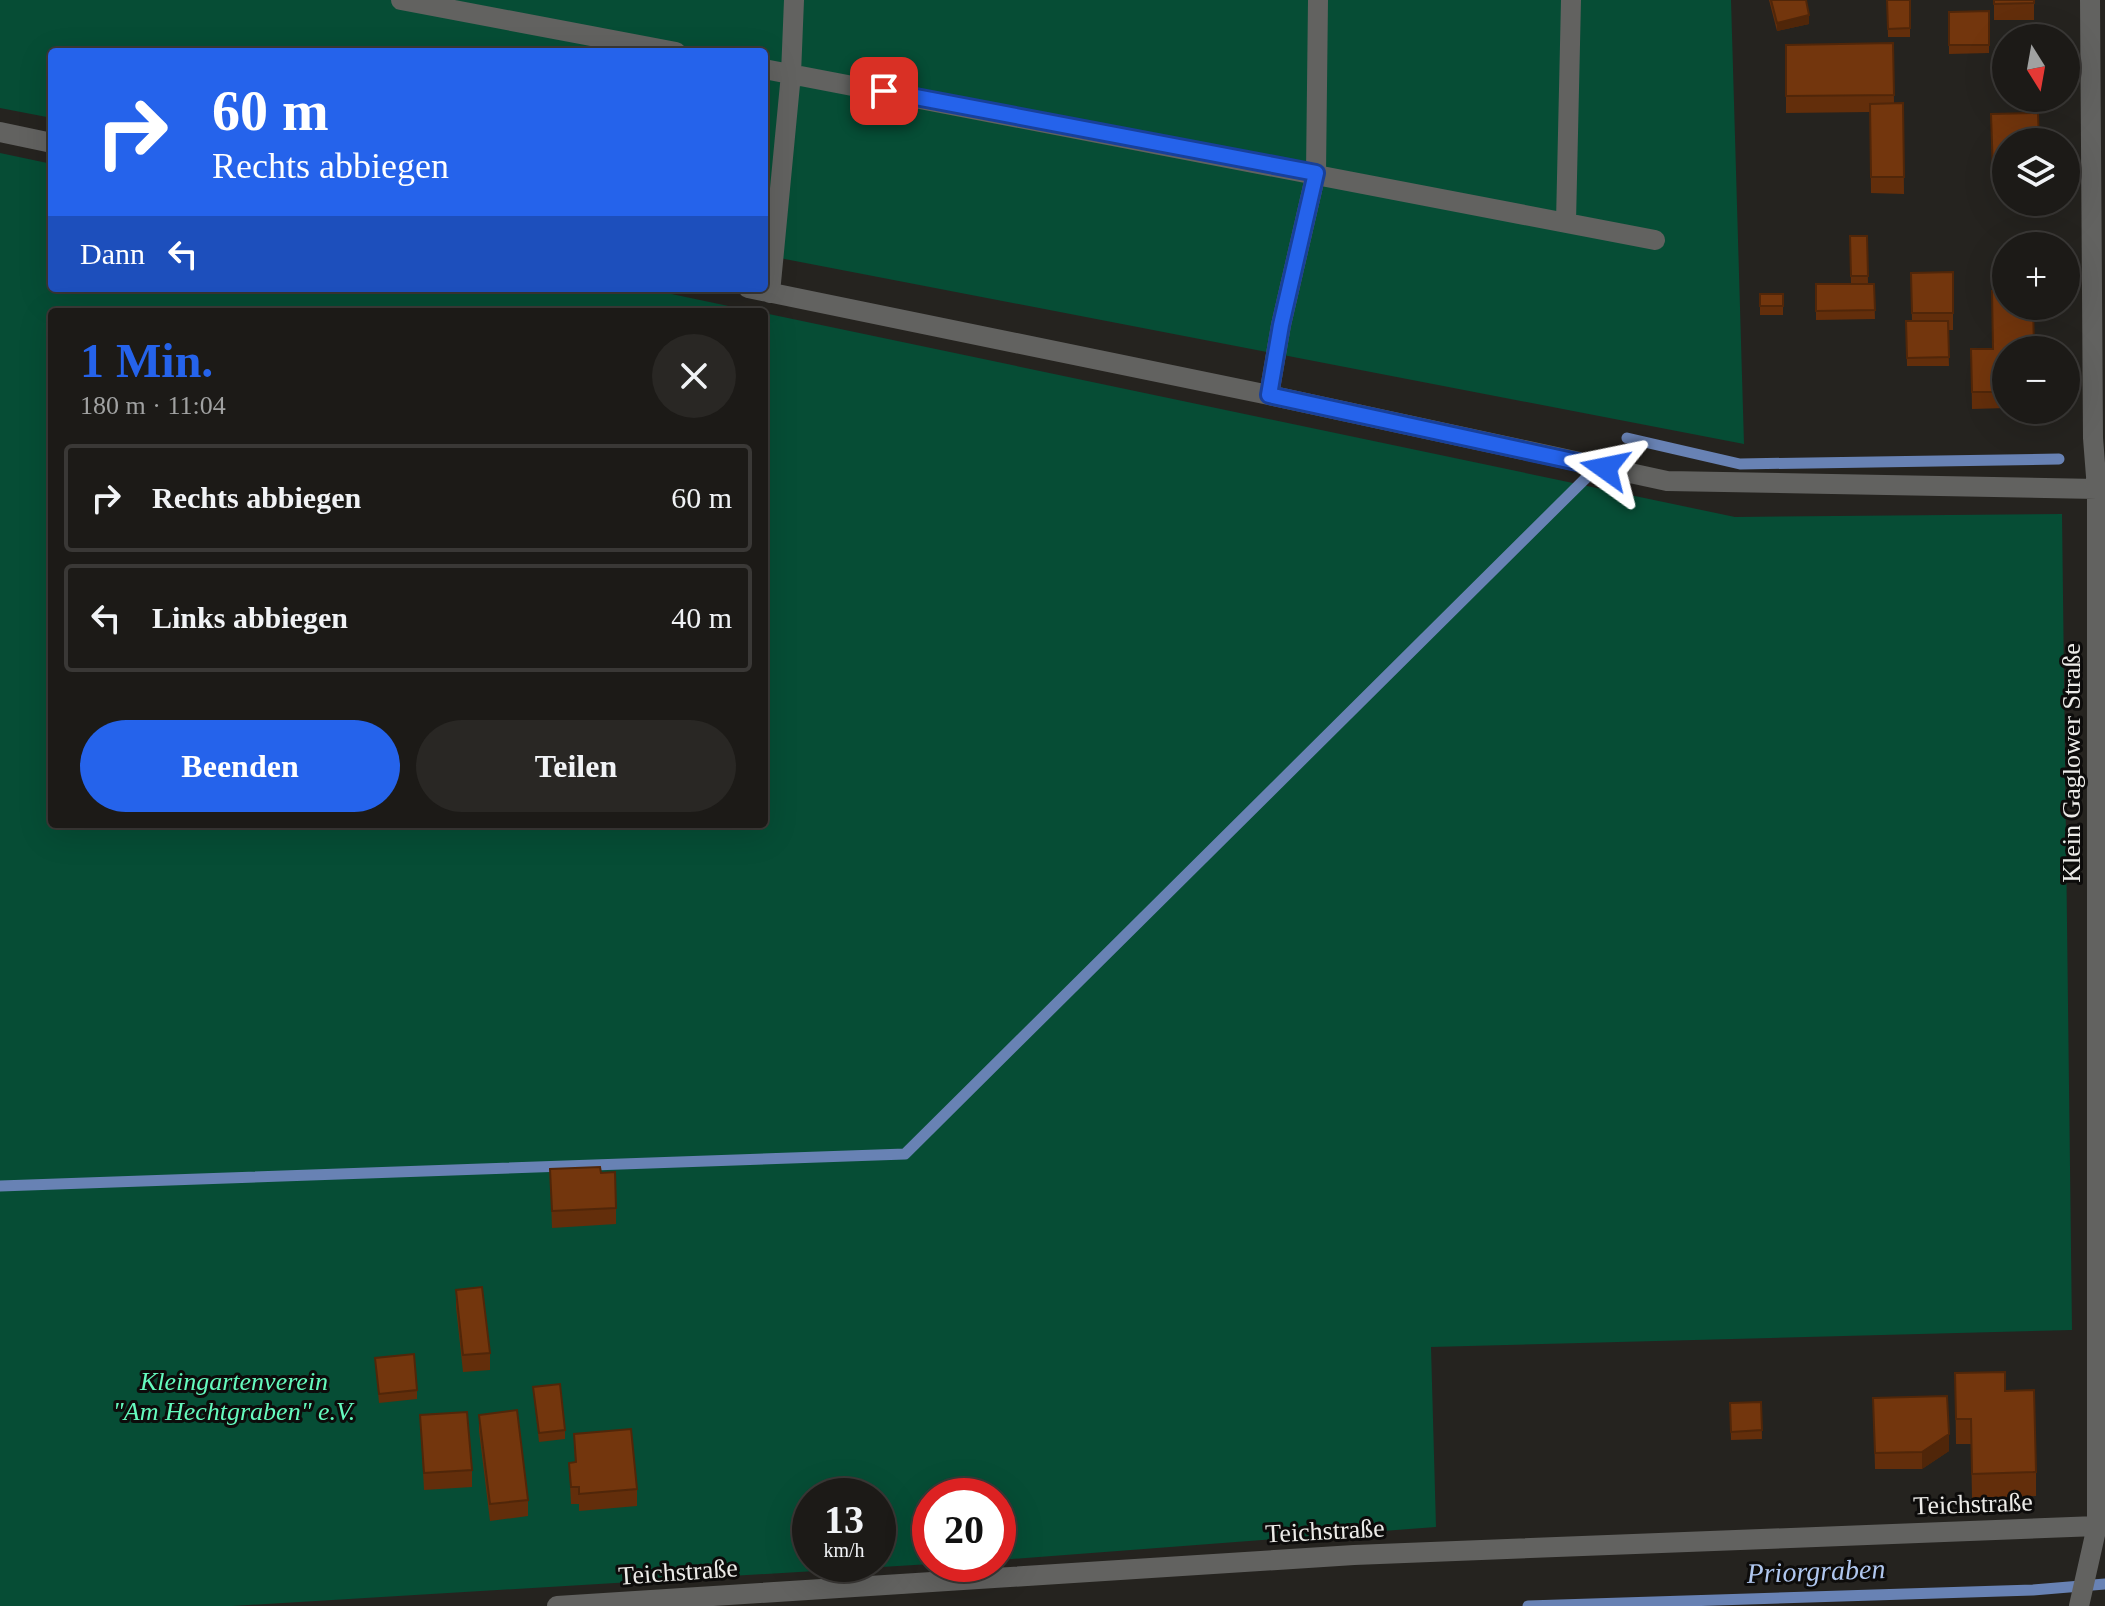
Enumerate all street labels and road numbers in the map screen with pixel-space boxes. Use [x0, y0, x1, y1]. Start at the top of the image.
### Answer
street label: Klein Gaglower Straße [2057, 643, 2086, 883]
street label: Teichstraße [1913, 1487, 2033, 1521]
street label: Teichstraße [1265, 1513, 1385, 1549]
street label: Teichstraße [617, 1553, 739, 1591]

